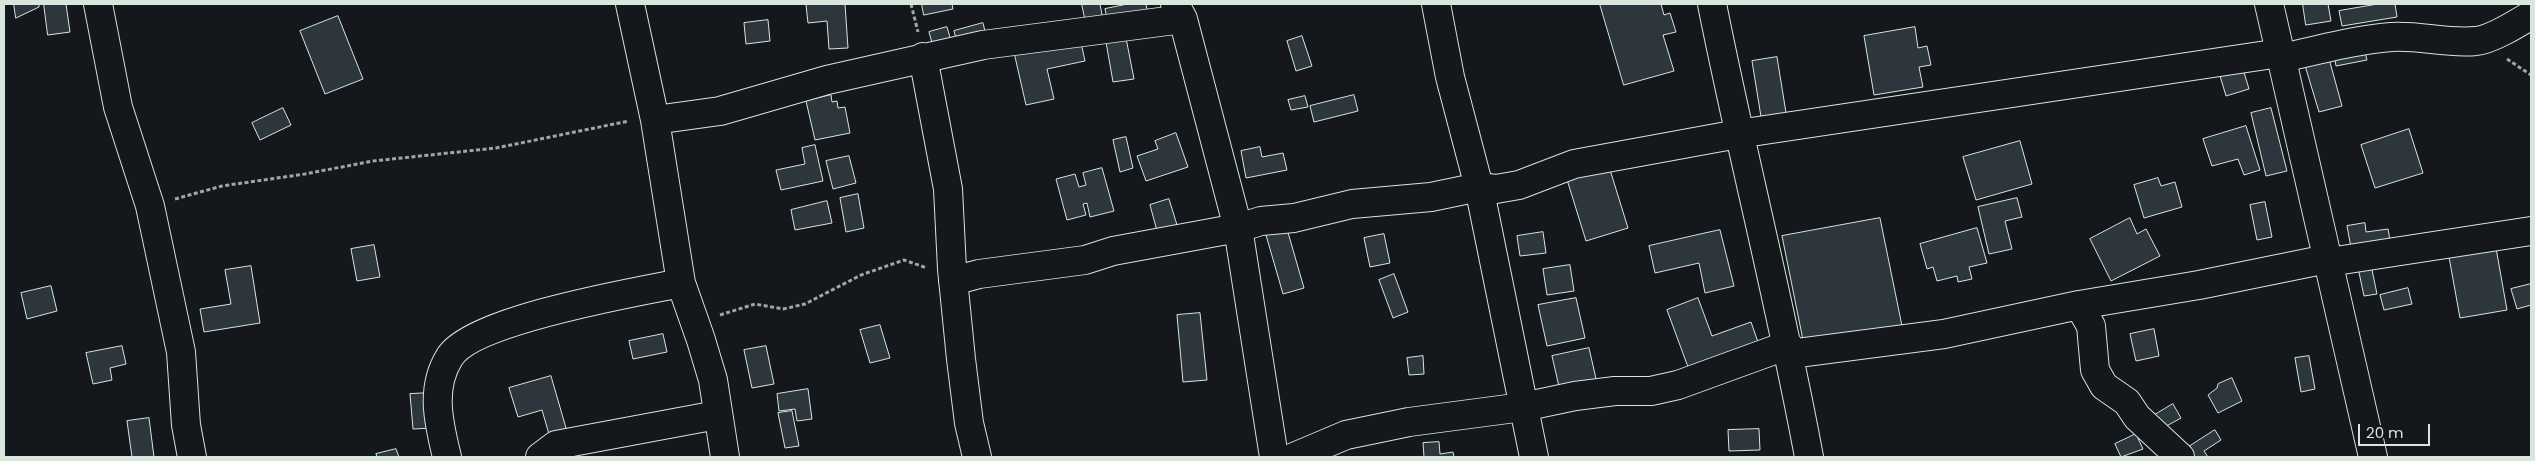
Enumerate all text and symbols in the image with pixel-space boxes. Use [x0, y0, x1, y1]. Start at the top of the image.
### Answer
scale bar [2360, 414, 2432, 446]
text: 20 m [2366, 422, 2404, 443]

